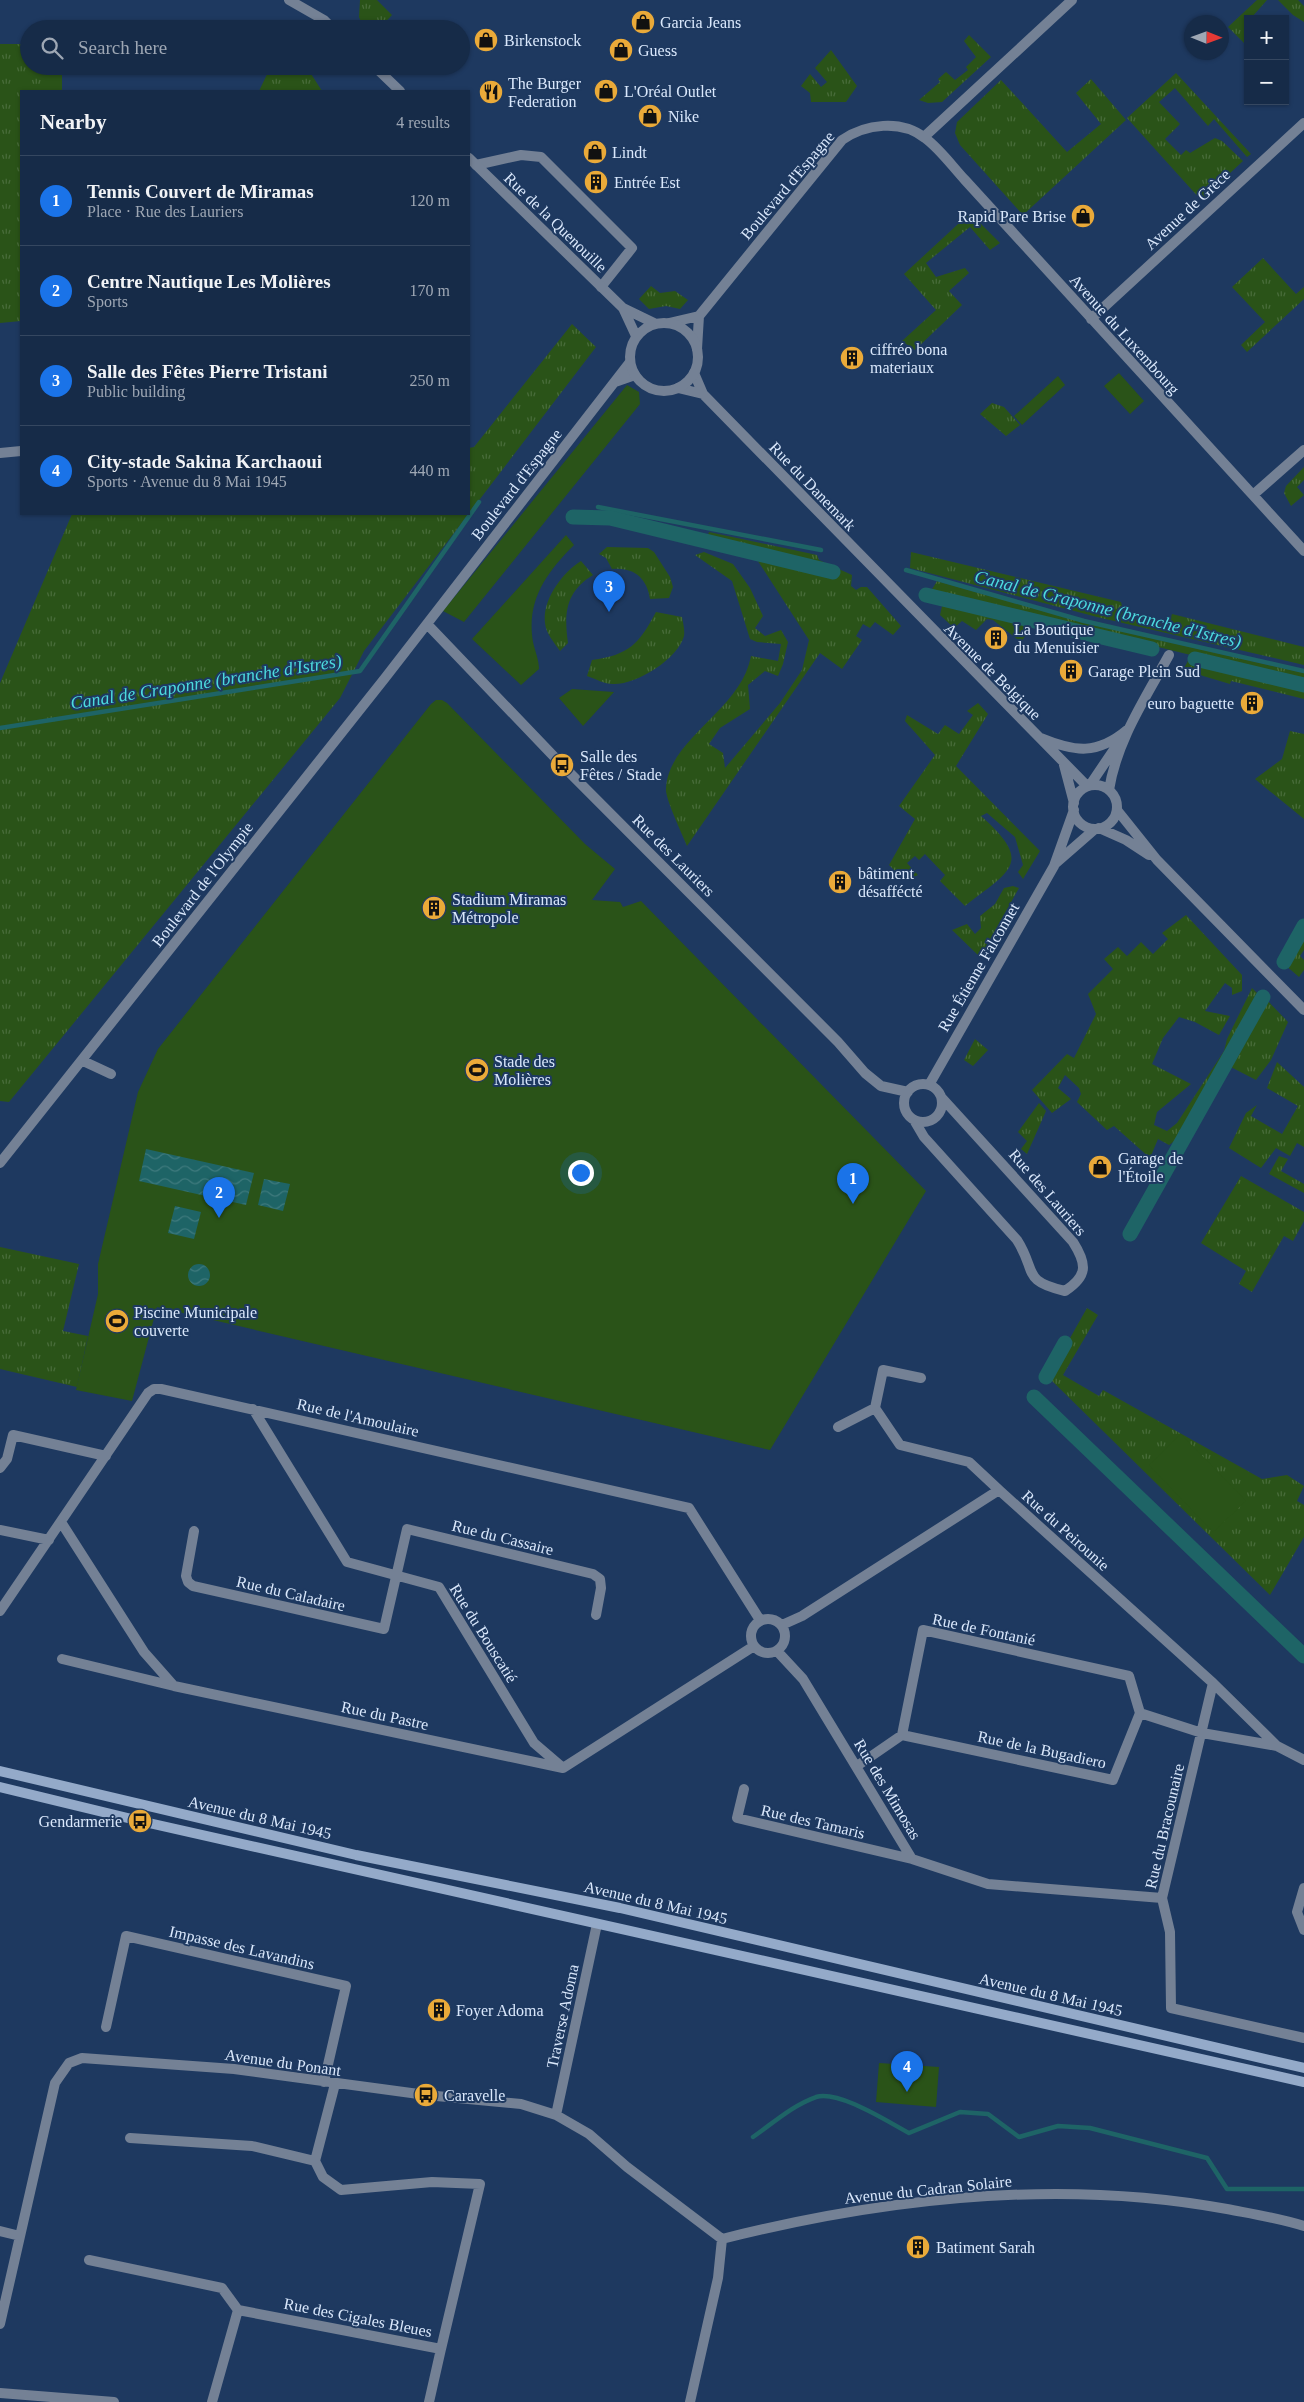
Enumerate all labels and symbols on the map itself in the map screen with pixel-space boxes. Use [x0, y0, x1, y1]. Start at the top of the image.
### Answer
shop icon: Garcia Jeans [630, 9, 656, 35]
place label: Garcia Jeans [660, 14, 741, 31]
north arrow [1184, 15, 1229, 60]
shop icon: Birkenstock [473, 27, 499, 53]
place label: Birkenstock [504, 32, 581, 49]
shop icon: Guess [608, 37, 634, 63]
place label: Guess [638, 42, 677, 59]
place label: The Burger Federation [508, 75, 582, 110]
shop icon: L'Oréal Outlet [593, 78, 619, 104]
restaurant icon: The Burger Federation [478, 79, 504, 105]
place label: L'Oréal Outlet [624, 83, 717, 100]
shop icon: Nike [637, 103, 663, 129]
place label: Nike [668, 108, 699, 125]
street label: Boulevard d'Espagne [737, 128, 838, 243]
shop icon: Lindt [582, 139, 608, 165]
place label: Lindt [612, 144, 647, 161]
street label: Avenue de Grèce [1141, 166, 1233, 253]
street label: Rue de la Quenouille [501, 169, 610, 276]
building icon: Entrée Est [583, 169, 609, 195]
place label: Entrée Est [614, 174, 681, 191]
shop icon: Rapid Pare Brise [1070, 203, 1096, 229]
place label: Rapid Pare Brise [958, 208, 1066, 226]
street label: Avenue du Luxembourg [1066, 271, 1183, 398]
place label: ciffréo bona materiaux [870, 341, 947, 376]
building icon: ciffréo bona materiaux [839, 345, 865, 371]
street label: Boulevard d'Espagne [468, 426, 566, 544]
street label: Rue du Danemark [766, 439, 859, 534]
water label: Canal de Craponne (branche d'Istres) [972, 566, 1243, 653]
pin: 3 [593, 571, 625, 612]
street label: Avenue de Belgique [940, 620, 1044, 724]
place label: La Boutique du Menuisier [1014, 621, 1100, 656]
building icon: La Boutique du Menuisier [983, 625, 1009, 651]
water label: Canal de Craponne (branche d'Istres) [69, 651, 343, 714]
building icon: Garage Plein Sud [1058, 658, 1084, 684]
place label: Garage Plein Sud [1088, 663, 1200, 681]
building icon: euro baguette [1239, 690, 1265, 716]
place label: euro baguette [1147, 695, 1234, 713]
place label: Salle des Fêtes / Stade [580, 748, 662, 783]
bus stop icon: Salle des Fêtes / Stade [549, 752, 575, 778]
street label: Rue des Lauriers [629, 811, 718, 900]
street label: Boulevard de l'Olympie [149, 819, 257, 950]
place label: bâtiment désaffécté [858, 865, 923, 900]
building icon: bâtiment désaffécté [827, 869, 853, 895]
place label: Stadium Miramas Métropole [452, 891, 566, 927]
building icon: Stadium Miramas Métropole [421, 895, 447, 921]
street label: Rue Étienne Falconnet [934, 899, 1023, 1035]
place label: Stade des Molières [494, 1053, 555, 1088]
sports icon: Stade des Molières [464, 1057, 490, 1083]
street label: Rue des Lauriers [1006, 1146, 1090, 1239]
place label: Garage de l'Étoile [1118, 1150, 1183, 1185]
shop icon: Garage de l'Étoile [1087, 1154, 1113, 1180]
your location [568, 1160, 594, 1186]
pin: 1 [837, 1163, 869, 1204]
pin: 2 [203, 1177, 235, 1218]
place label: Piscine Municipale couverte [134, 1304, 257, 1339]
sports icon: Piscine Municipale couverte [104, 1308, 130, 1334]
street label: Rue de l'Amoulaire [295, 1395, 421, 1440]
street label: Rue du Peirounie [1019, 1487, 1113, 1574]
street label: Rue du Cassaire [450, 1517, 555, 1558]
street label: Rue du Caladaire [235, 1573, 347, 1614]
street label: Rue du Bouscatié [446, 1581, 521, 1686]
street label: Rue de Fontanié [931, 1610, 1037, 1649]
street label: Rue du Pastre [340, 1698, 430, 1733]
street label: Rue de la Bugadiero [976, 1728, 1108, 1772]
street label: Rue des Mimosas [851, 1736, 924, 1842]
street label: Rue du Bracounaire [1142, 1762, 1187, 1890]
street label: Avenue du 8 Mai 1945 [187, 1793, 333, 1842]
street label: Rue des Tamaris [759, 1801, 867, 1842]
bus stop icon: Gendarmerie [127, 1808, 153, 1834]
place label: Gendarmerie [38, 1813, 122, 1830]
street label: Avenue du 8 Mai 1945 [583, 1878, 729, 1927]
street label: Impasse des Lavandins [167, 1923, 316, 1973]
street label: Traverse Adoma [543, 1963, 582, 2070]
street label: Avenue du 8 Mai 1945 [978, 1970, 1124, 2019]
building icon: Foyer Adoma [426, 1997, 452, 2023]
place label: Foyer Adoma [456, 2002, 544, 2020]
street label: Avenue du Ponant [224, 2046, 343, 2079]
pin: 4 [891, 2051, 923, 2092]
bus stop icon: Caravelle [413, 2082, 439, 2108]
place label: Caravelle [444, 2087, 505, 2104]
street label: Avenue du Cadran Solaire [844, 2172, 1013, 2207]
building icon: Batiment Sarah [905, 2234, 931, 2260]
place label: Batiment Sarah [936, 2239, 1035, 2256]
street label: Rue des Cigales Bleues [282, 2295, 433, 2341]

